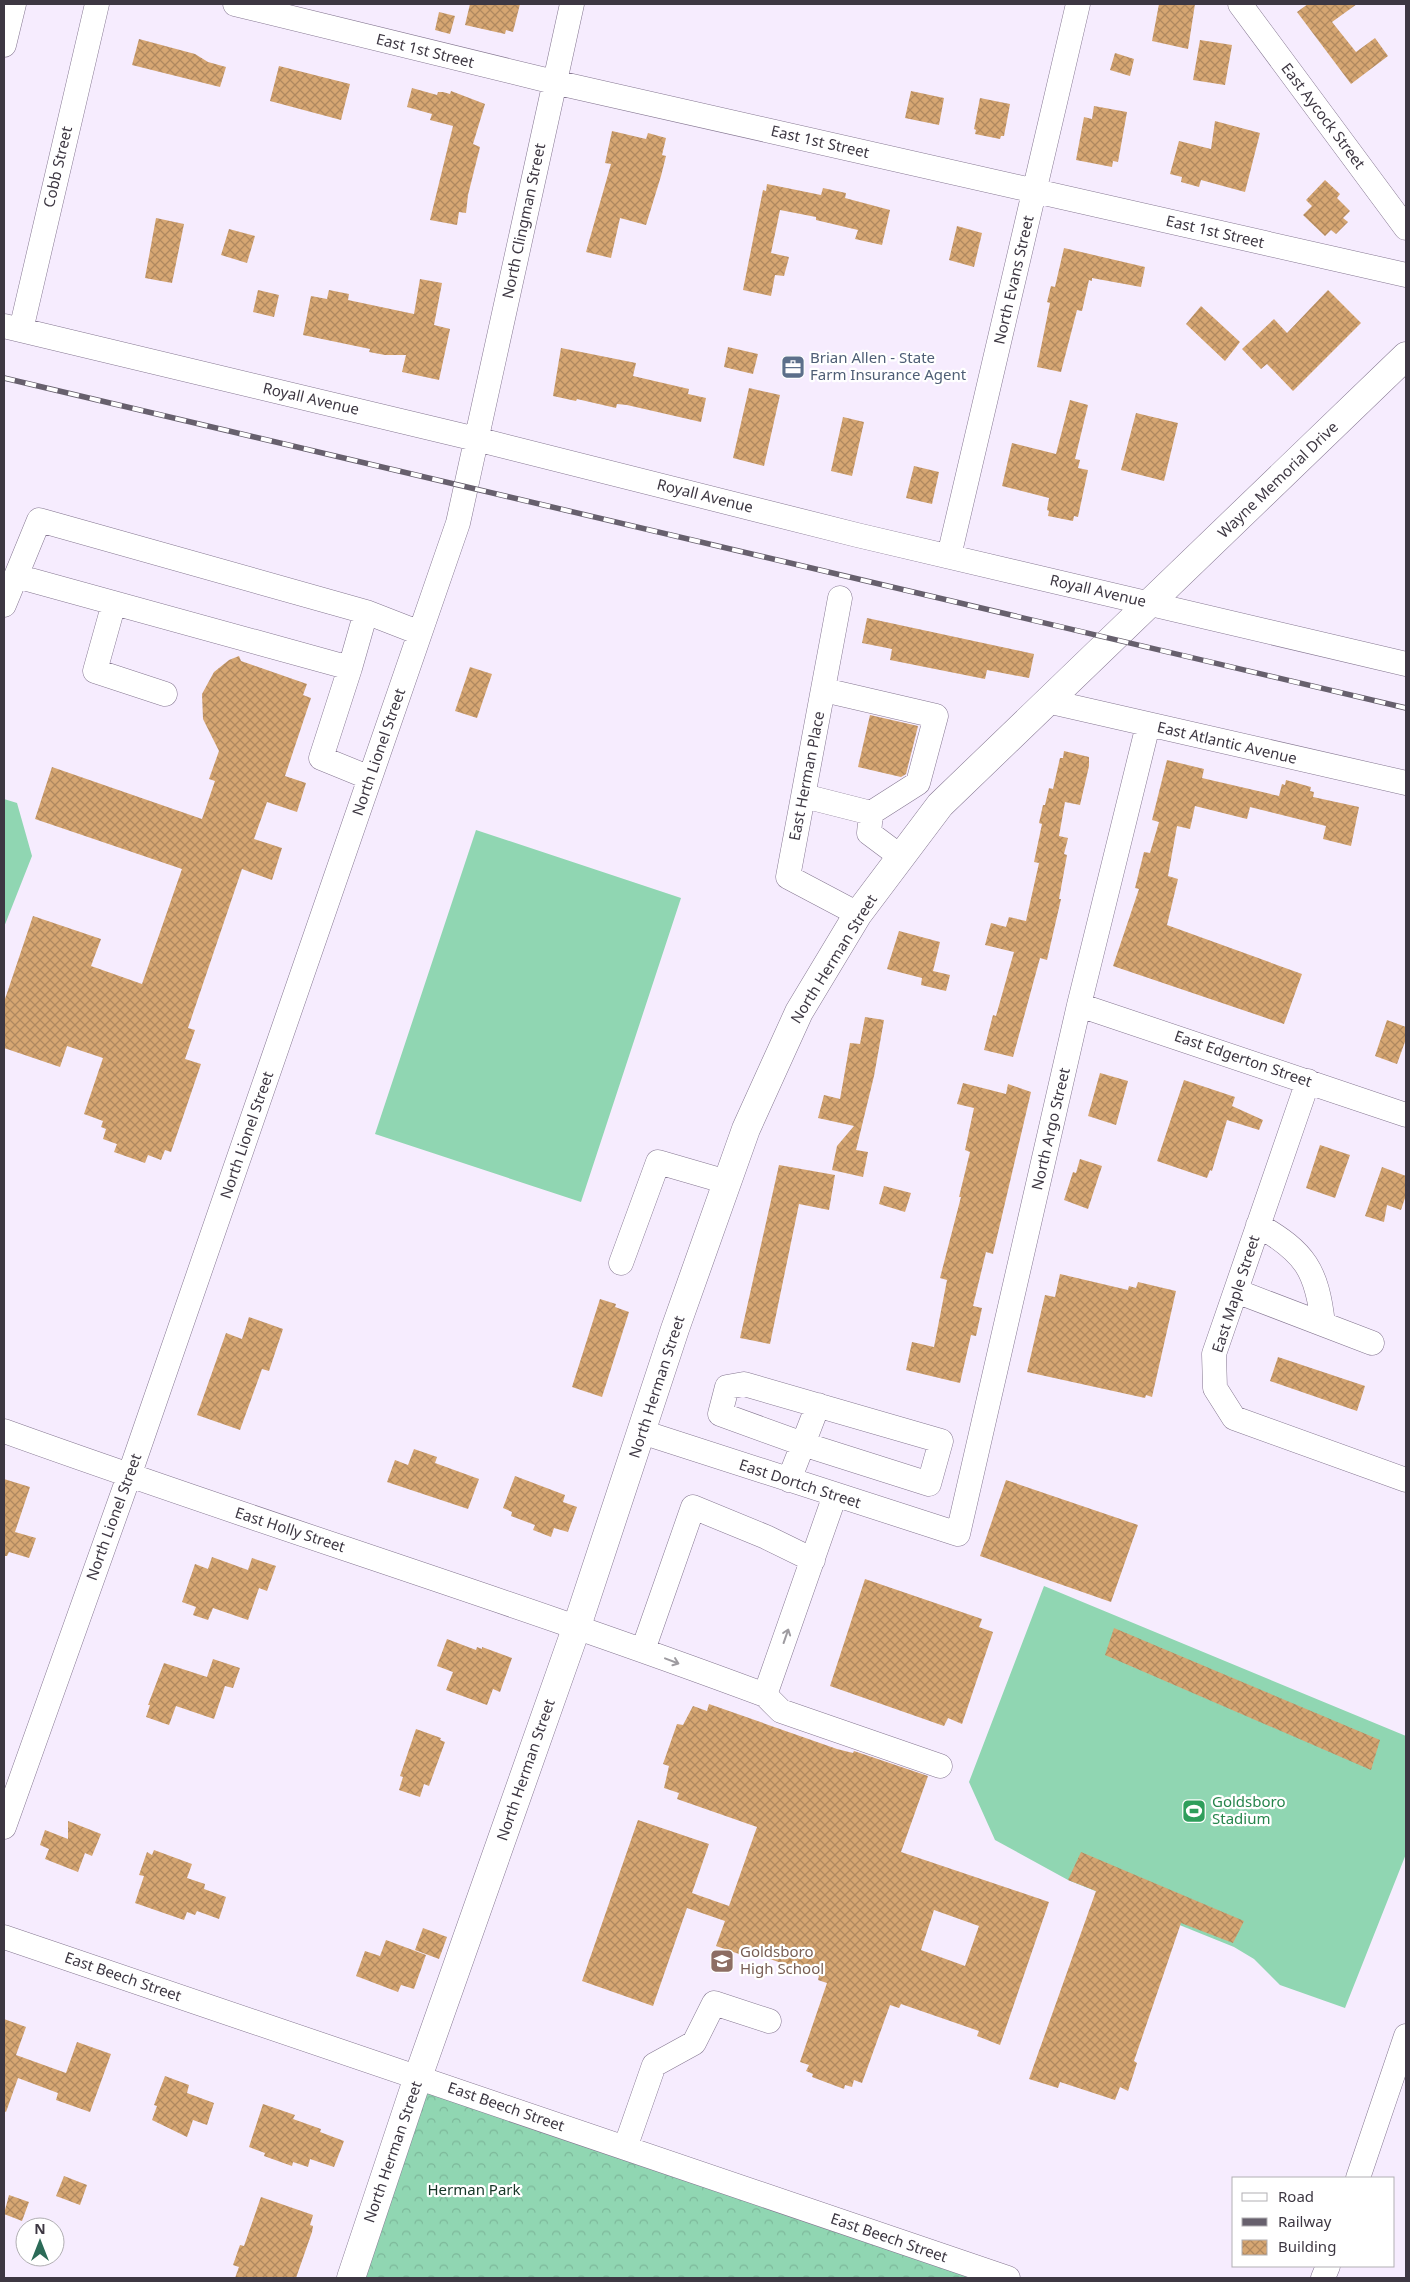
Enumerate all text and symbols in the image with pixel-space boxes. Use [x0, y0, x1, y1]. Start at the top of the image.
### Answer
street label: East 1st Street [374, 28, 477, 72]
street label: East Aycock Street [1277, 58, 1371, 173]
street label: East 1st Street [769, 120, 872, 162]
street label: Cobb Street [38, 124, 76, 209]
street label: North Clingman Street [497, 141, 549, 300]
street label: East 1st Street [1164, 210, 1267, 252]
street label: North Evans Street [988, 213, 1038, 346]
place label: Brian Allen - State Farm Insurance Agent [810, 347, 967, 384]
office icon: Brian Allen - State Farm Insurance Agent [780, 354, 806, 380]
street label: Royall Avenue [261, 377, 361, 419]
street label: Wayne Memorial Drive [1213, 417, 1342, 542]
street label: Royall Avenue [655, 473, 755, 517]
street label: Royall Avenue [1048, 569, 1148, 611]
street label: North Lionel Street [347, 685, 409, 818]
street label: East Herman Place [784, 709, 828, 842]
street label: East Atlantic Avenue [1155, 716, 1299, 768]
street label: North Herman Street [785, 890, 881, 1027]
street label: East Edgerton Street [1172, 1025, 1315, 1091]
street label: North Argo Street [1026, 1065, 1074, 1192]
street label: North Lionel Street [215, 1068, 277, 1201]
street label: East Maple Street [1207, 1232, 1264, 1355]
street label: North Herman Street [624, 1312, 689, 1460]
street label: North Lionel Street [81, 1450, 145, 1583]
street label: East Dortch Street [737, 1454, 864, 1512]
street label: East Holly Street [233, 1502, 348, 1556]
one-way arrow [782, 1628, 791, 1644]
one-way arrow [664, 1657, 679, 1666]
street label: North Herman Street [491, 1696, 559, 1843]
place label: Goldsboro Stadium [1212, 1791, 1286, 1828]
sports icon: Goldsboro Stadium [1181, 1798, 1207, 1824]
place label: Goldsboro High School [740, 1941, 824, 1978]
street label: East Beech Street [62, 1947, 185, 2006]
school or university icon: Goldsboro High School [709, 1948, 735, 1974]
street label: East Beech Street [445, 2077, 568, 2136]
street label: North Herman Street [358, 2078, 426, 2225]
legend [1232, 2177, 1395, 2267]
park label: Herman Park [427, 2179, 521, 2199]
text: Road [1278, 2186, 1314, 2206]
street label: East Beech Street [828, 2208, 951, 2267]
text: Railway [1278, 2211, 1332, 2231]
north arrow [15, 2217, 65, 2267]
text: N [34, 2219, 46, 2238]
text: Building [1278, 2236, 1336, 2256]

